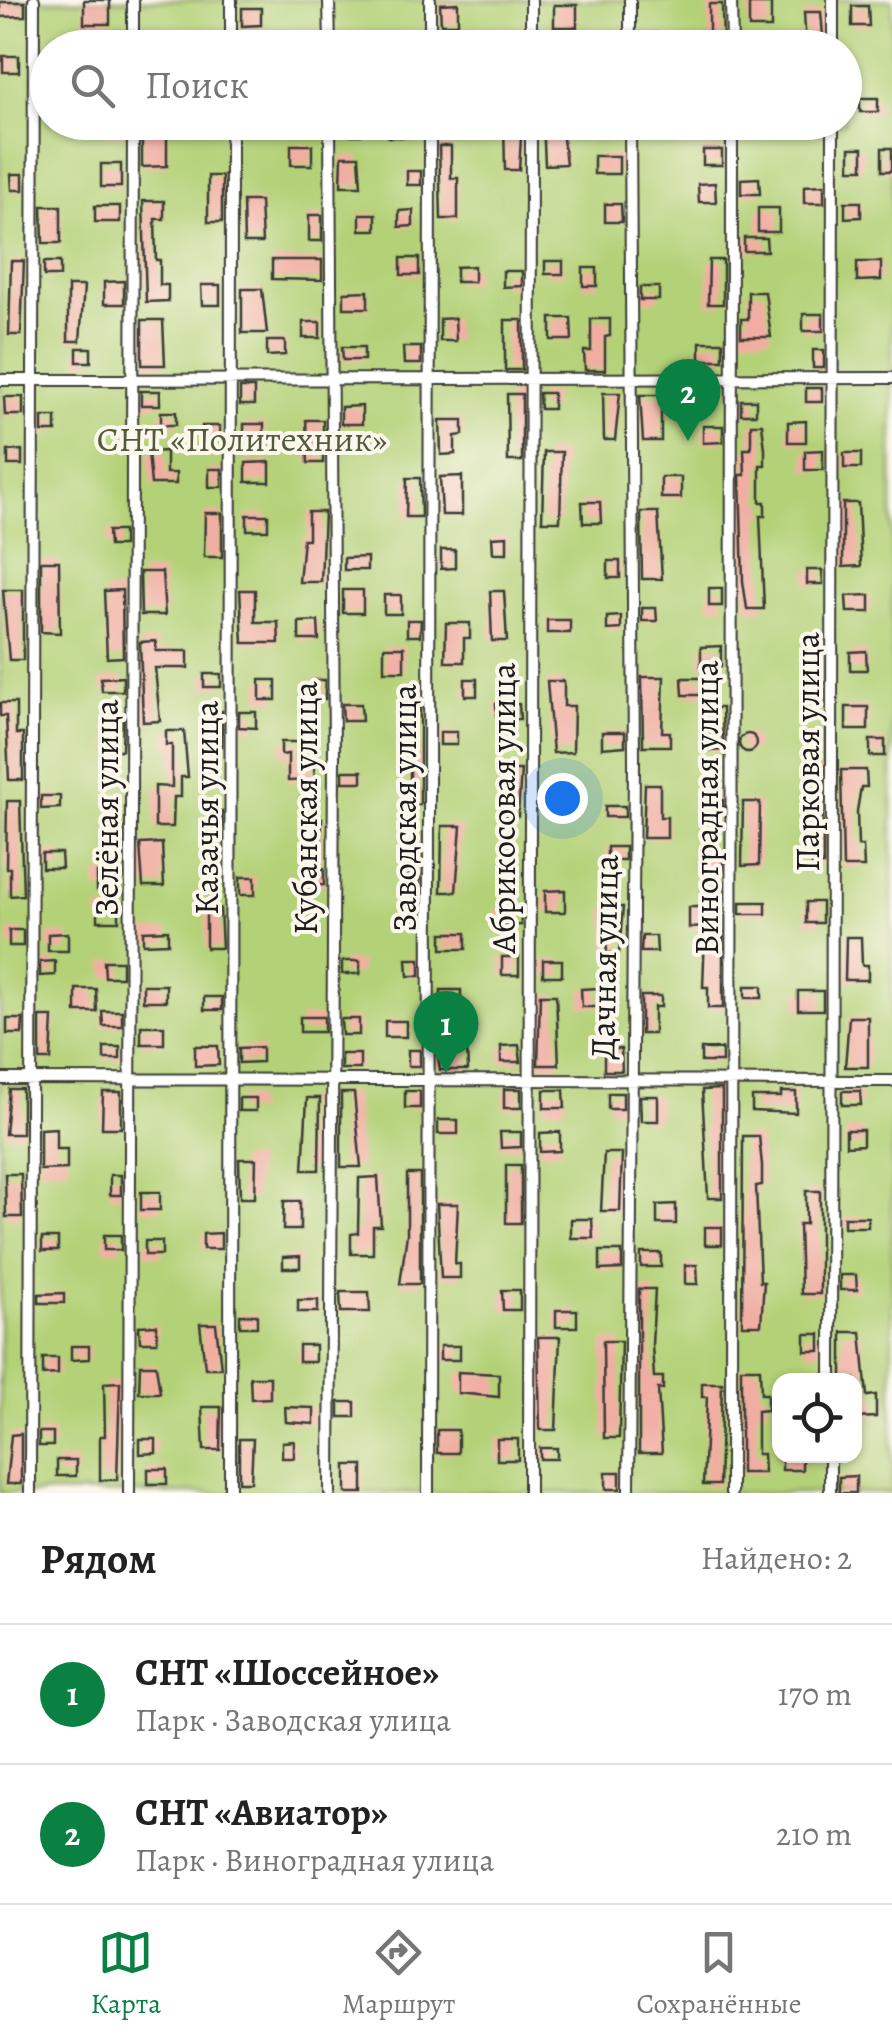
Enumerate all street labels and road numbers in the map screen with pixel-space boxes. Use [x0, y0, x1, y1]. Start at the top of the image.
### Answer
street label: Парковая улица [783, 632, 831, 872]
street label: Виноградная улица [682, 660, 730, 956]
street label: Абрикосовая улица [479, 663, 527, 954]
street label: Кубанская улица [281, 681, 329, 935]
street label: Заводская улица [380, 684, 428, 932]
street label: Зелёная улица [82, 699, 130, 917]
street label: Казачья улица [182, 701, 230, 915]
street label: Дачная улица [578, 854, 630, 1060]

